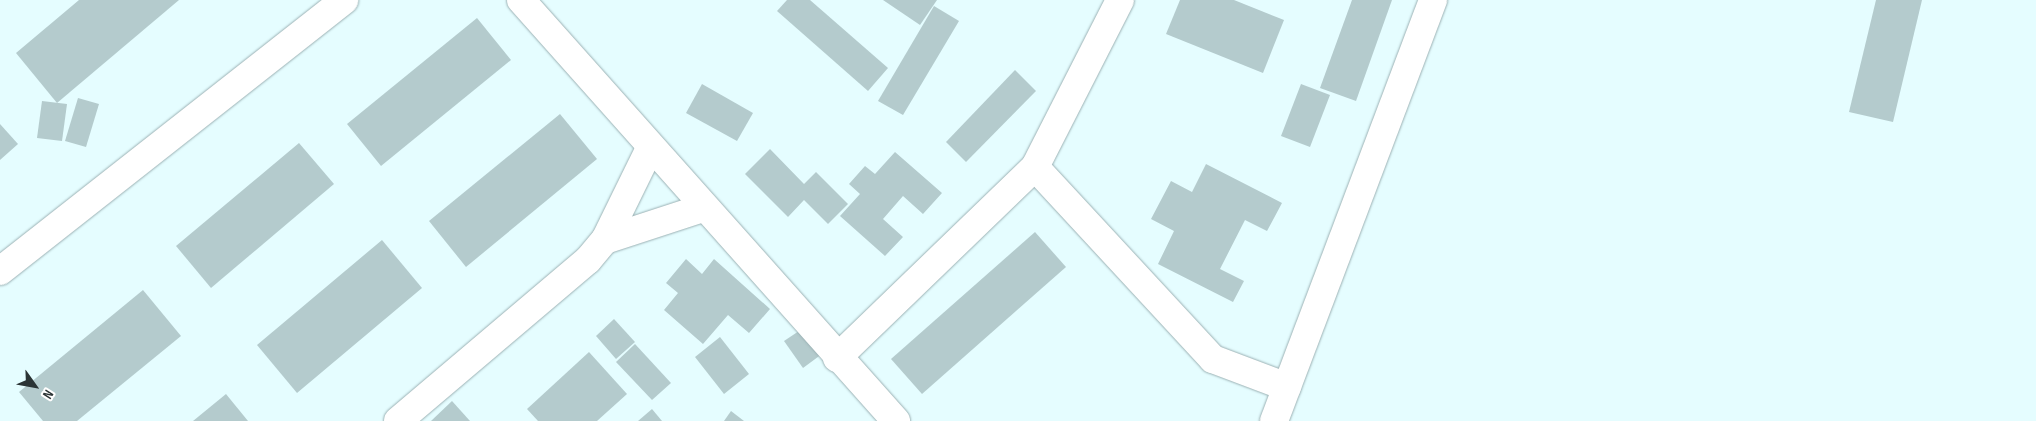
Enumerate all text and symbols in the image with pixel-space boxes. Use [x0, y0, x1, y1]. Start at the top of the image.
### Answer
north arrow [10, 361, 60, 411]
text: N [39, 387, 57, 402]

